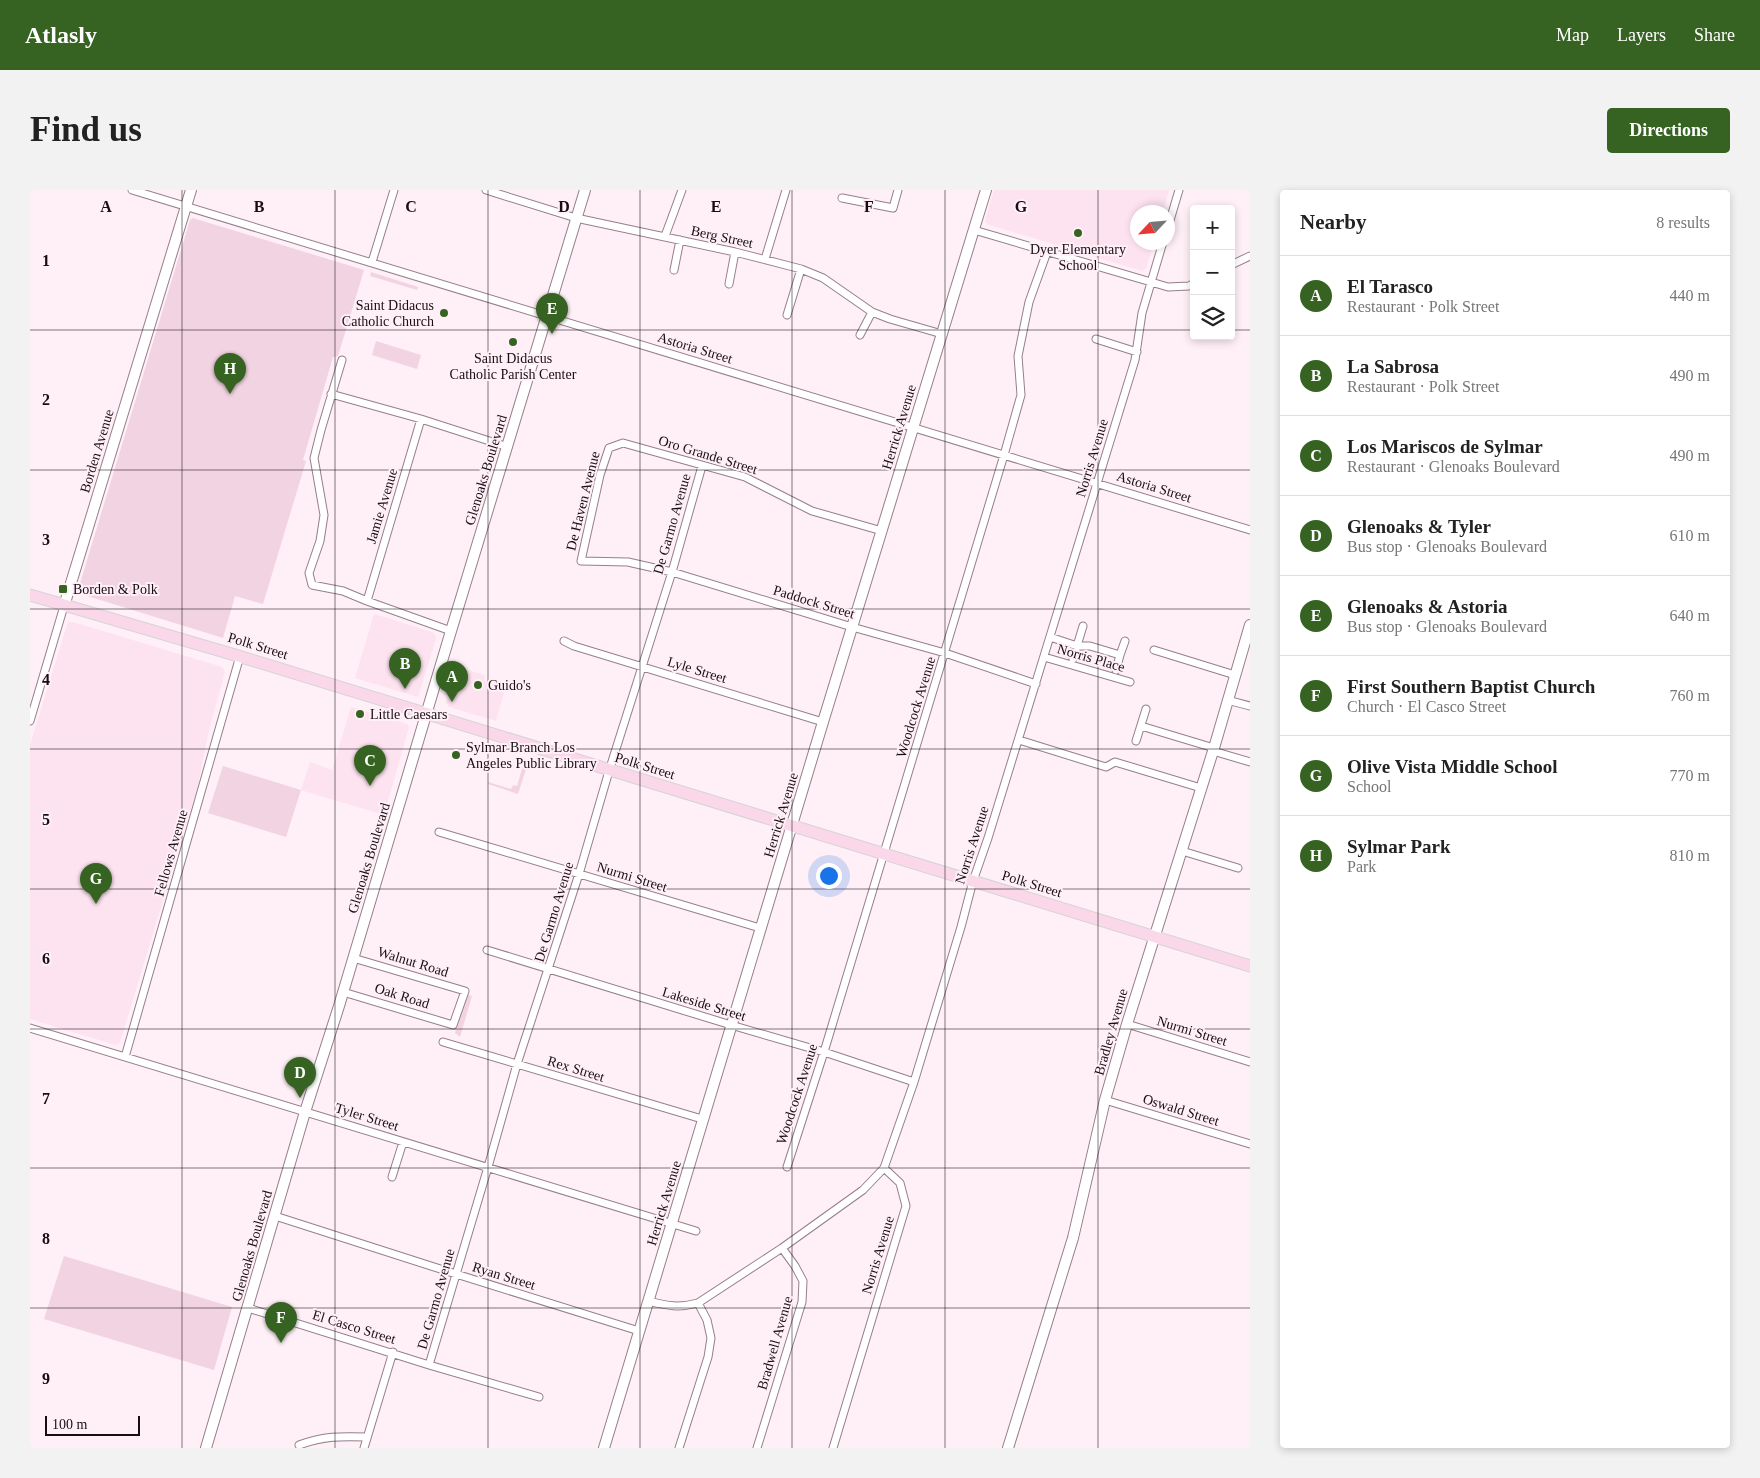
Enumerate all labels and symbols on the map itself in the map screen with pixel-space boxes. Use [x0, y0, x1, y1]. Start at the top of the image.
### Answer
text: A [100, 198, 112, 215]
text: B [254, 198, 265, 215]
text: C [405, 198, 417, 215]
text: D [558, 198, 570, 215]
text: E [711, 198, 721, 215]
text: F [864, 198, 874, 215]
text: G [1015, 198, 1028, 215]
north arrow [1130, 205, 1175, 250]
street label: Berg Street [690, 223, 755, 251]
marker: Dyer Elementary School [1072, 227, 1084, 239]
place label: Dyer Elementary School [1030, 242, 1126, 273]
text: 1 [42, 252, 50, 269]
pin: E [536, 293, 568, 334]
place label: Saint Didacus Catholic Church [342, 298, 434, 329]
marker: Saint Didacus Catholic Church [438, 307, 450, 319]
street label: Astoria Street [656, 330, 734, 367]
marker: Saint Didacus Catholic Parish Center [507, 336, 519, 348]
place label: Saint Didacus Catholic Parish Center [450, 351, 577, 382]
pin: H [214, 353, 246, 394]
street label: Herrick Avenue [879, 383, 919, 471]
text: 2 [42, 391, 50, 408]
street label: Borden Avenue [77, 407, 117, 495]
street label: Glenoaks Boulevard [462, 413, 510, 527]
street label: Norris Avenue [1073, 417, 1111, 499]
street label: Oro Grande Street [657, 433, 759, 477]
street label: De Haven Avenue [563, 450, 603, 552]
street label: Jamie Avenue [363, 467, 401, 545]
street label: Astoria Street [1115, 469, 1193, 506]
street label: De Garmo Avenue [650, 472, 694, 576]
text: 3 [42, 531, 50, 548]
place label: Borden & Polk [73, 582, 158, 597]
street label: Paddock Street [771, 582, 857, 622]
marker: Borden & Polk [57, 583, 69, 595]
street label: Polk Street [226, 630, 290, 662]
street label: Norris Place [1055, 641, 1127, 675]
pin: B [389, 648, 421, 689]
street label: Lyle Street [666, 654, 728, 686]
street label: Woodcock Avenue [894, 655, 938, 759]
pin: A [436, 661, 468, 702]
text: 4 [42, 671, 50, 688]
place label: Guido's [488, 678, 531, 693]
marker: Guido's [472, 679, 484, 691]
place label: Little Caesars [370, 707, 447, 722]
marker: Little Caesars [354, 708, 366, 720]
place label: Sylmar Branch Los Angeles Public Library [466, 740, 597, 771]
pin: C [354, 745, 386, 786]
marker: Sylmar Branch Los Angeles Public Library [450, 749, 462, 761]
street label: Polk Street [613, 750, 677, 782]
street label: Herrick Avenue [761, 771, 801, 859]
street label: Glenoaks Boulevard [345, 801, 393, 915]
street label: Norris Avenue [952, 804, 992, 886]
street label: Fellows Avenue [151, 808, 191, 898]
text: 5 [42, 811, 50, 828]
street label: Nurmi Street [595, 859, 669, 895]
street label: De Garmo Avenue [532, 860, 576, 964]
pin: G [80, 863, 112, 904]
your location [816, 863, 842, 889]
street label: Polk Street [1000, 868, 1064, 900]
street label: Walnut Road [376, 944, 450, 980]
text: 6 [42, 950, 50, 967]
street label: Oak Road [373, 981, 431, 1011]
street label: Lakeside Street [660, 984, 748, 1024]
street label: Bradley Avenue [1091, 987, 1131, 1077]
street label: Nurmi Street [1155, 1013, 1229, 1049]
street label: Woodcock Avenue [774, 1042, 820, 1146]
street label: Rex Street [546, 1053, 606, 1085]
pin: D [284, 1057, 316, 1098]
text: 7 [42, 1090, 50, 1107]
street label: Oswald Street [1141, 1091, 1221, 1129]
street label: Tyler Street [333, 1100, 401, 1134]
street label: Herrick Avenue [644, 1159, 684, 1247]
street label: Glenoaks Boulevard [229, 1189, 275, 1303]
street label: Norris Avenue [859, 1214, 897, 1296]
text: 8 [42, 1230, 50, 1247]
street label: De Garmo Avenue [414, 1247, 458, 1351]
street label: Ryan Street [471, 1259, 537, 1293]
street label: Bradwell Avenue [754, 1295, 796, 1391]
pin: F [265, 1302, 297, 1343]
street label: El Casco Street [311, 1307, 398, 1347]
text: 9 [42, 1370, 50, 1387]
scale bar [45, 1413, 140, 1436]

